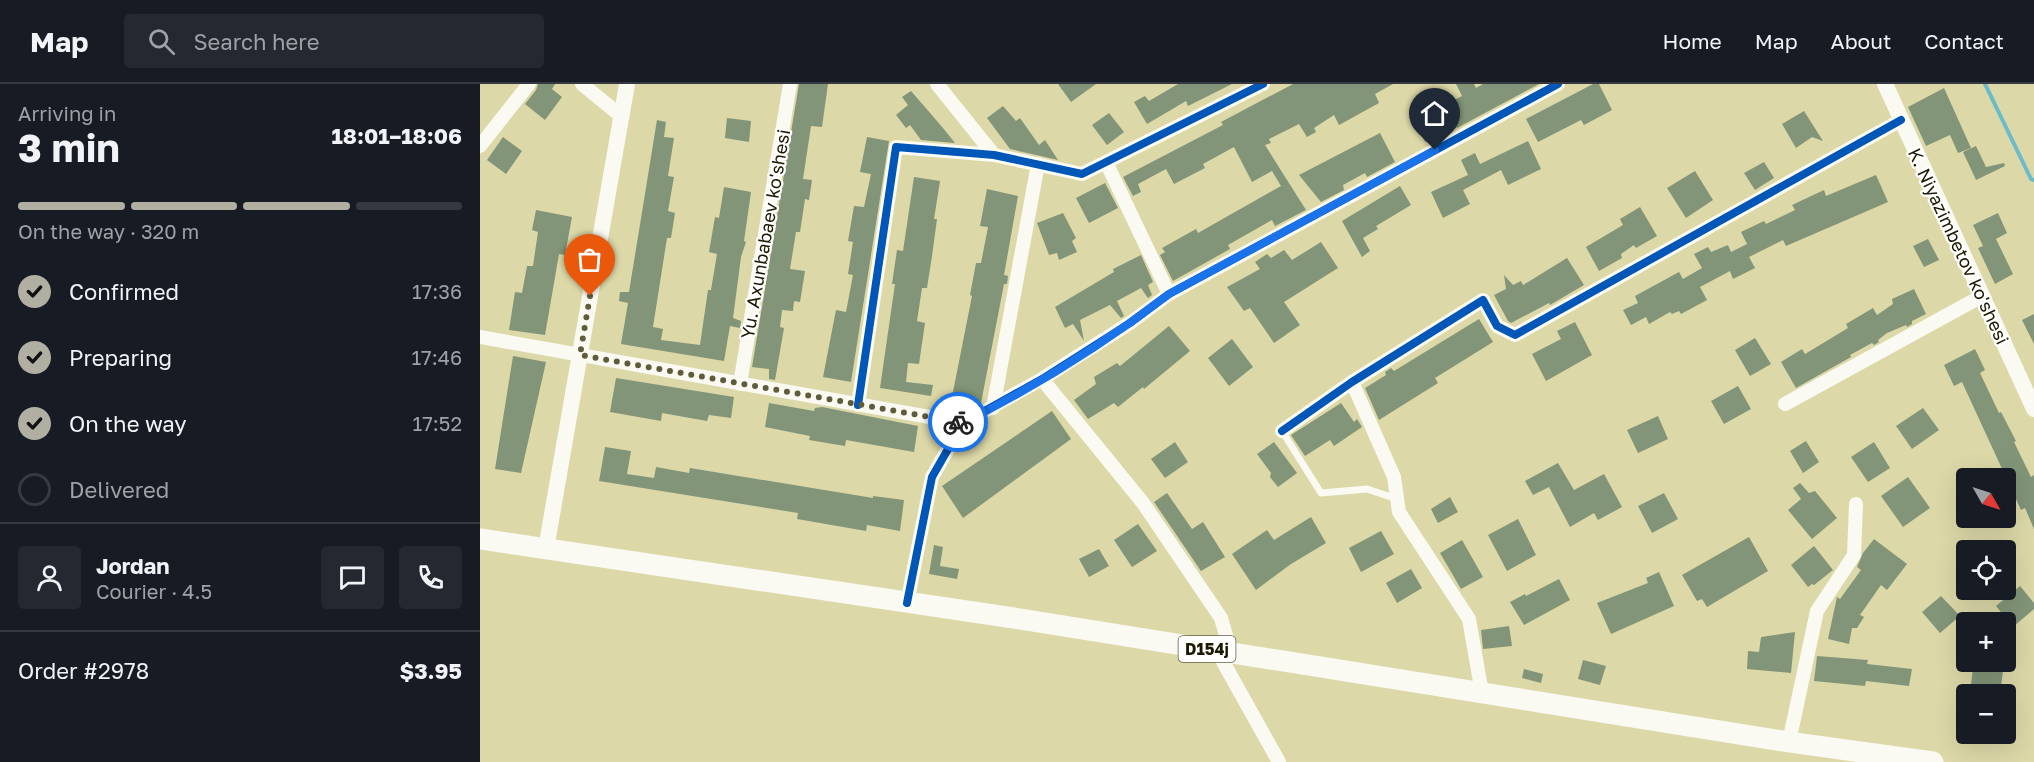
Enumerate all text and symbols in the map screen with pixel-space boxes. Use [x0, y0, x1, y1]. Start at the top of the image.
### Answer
search box [124, 14, 544, 68]
text: Map [30, 25, 88, 58]
icon: search [145, 25, 178, 58]
text: Search here [193, 28, 319, 55]
text: Home [1662, 28, 1722, 54]
text: Map [1755, 28, 1798, 54]
text: About [1831, 28, 1891, 54]
text: Contact [1924, 28, 2004, 54]
pin [1409, 88, 1460, 150]
icon: home [1418, 97, 1451, 130]
text: Arriving in [18, 101, 116, 125]
text: 18:01–18:06 [332, 122, 462, 149]
text: 3 min [18, 124, 120, 171]
street label: Yu. Axunbabaev ko'shesi [736, 127, 794, 341]
street label: K. Niyazimbetov ko'shesi [1904, 144, 2014, 348]
text: On the way · 320 m [18, 219, 199, 243]
pin [564, 234, 615, 296]
icon: bag [573, 243, 606, 276]
icon: check [18, 275, 51, 308]
text: Confirmed [69, 278, 179, 305]
text: 17:36 [412, 279, 462, 303]
icon: check [18, 341, 51, 374]
text: Preparing [69, 344, 172, 371]
text: 17:46 [411, 345, 462, 369]
courier [928, 392, 988, 452]
icon: bike [942, 406, 975, 439]
icon: check [18, 407, 51, 440]
text: On the way [69, 410, 187, 437]
text: 17:52 [413, 411, 462, 435]
north arrow [1956, 468, 2016, 528]
map controls [1956, 468, 2016, 744]
text: Delivered [69, 476, 169, 503]
button: locate [1956, 540, 2016, 600]
button: person [18, 546, 81, 609]
button: chat [321, 546, 384, 609]
button: phone [399, 546, 462, 609]
text: Jordan [96, 552, 170, 579]
text: Courier · 4.5 [96, 579, 212, 603]
button: + [1956, 612, 2016, 672]
road number: D154j [1178, 636, 1236, 662]
text: Order #2978 [18, 657, 149, 684]
text: $3.95 [399, 657, 462, 684]
button: − [1956, 684, 2016, 744]

